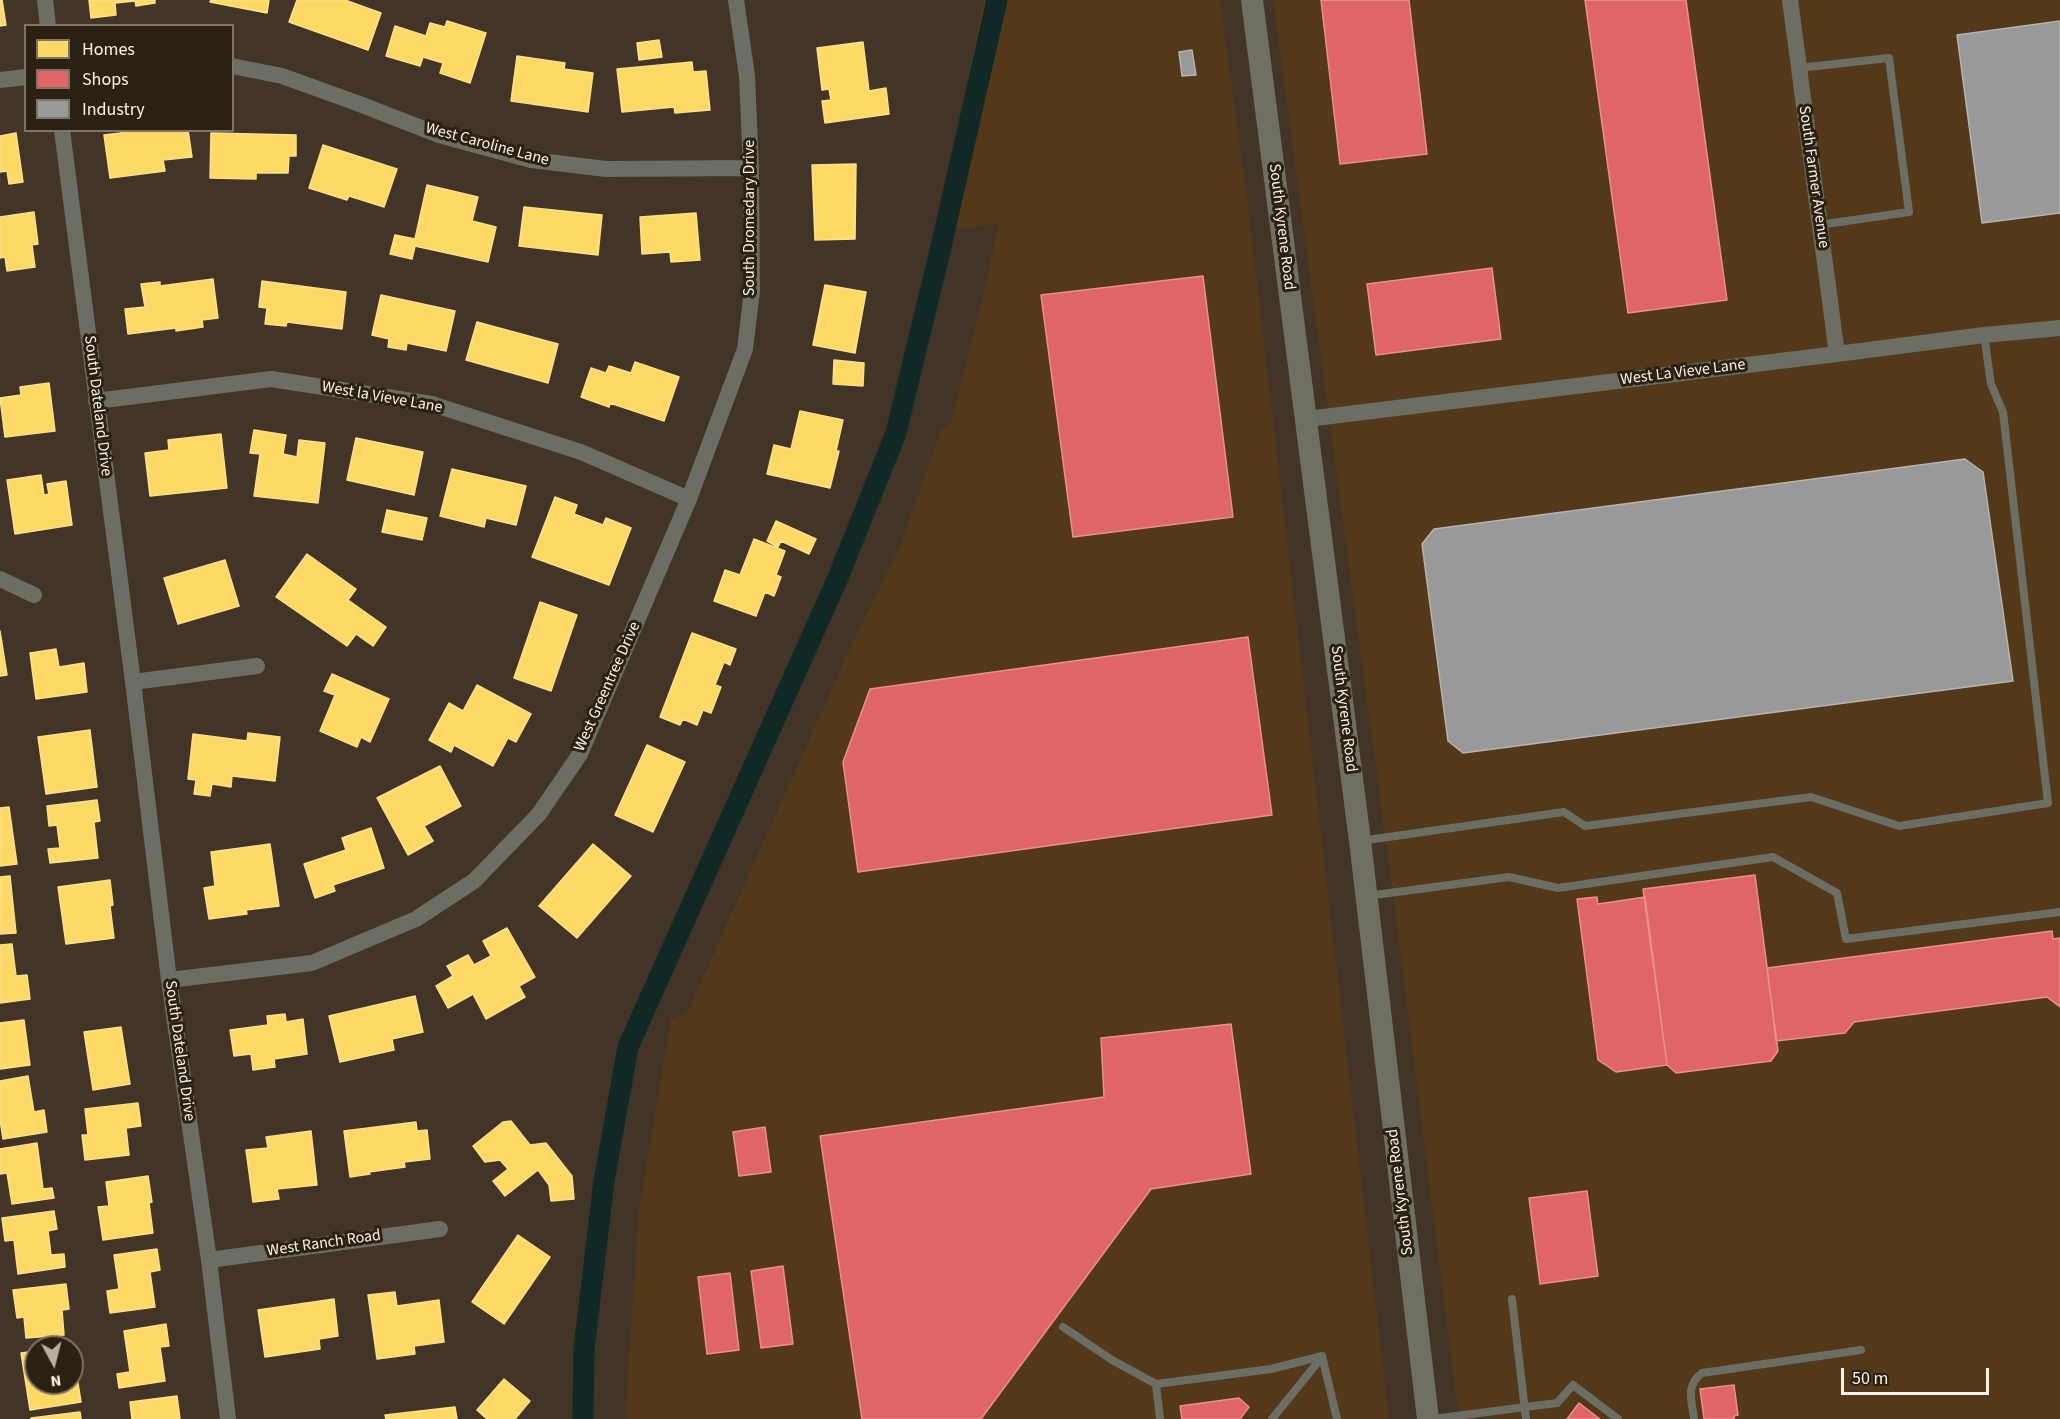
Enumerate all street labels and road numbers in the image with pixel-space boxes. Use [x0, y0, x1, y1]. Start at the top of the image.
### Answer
street label: South Farmer Avenue [1794, 105, 1832, 249]
street label: West Caroline Lane [423, 119, 551, 171]
street label: South Dromedary Drive [740, 140, 760, 296]
street label: South Kyrene Road [1264, 163, 1298, 291]
street label: South Dateland Drive [79, 335, 115, 477]
street label: West La Vieve Lane [1619, 356, 1747, 390]
street label: West la Vieve Lane [320, 378, 444, 418]
street label: West Greentree Drive [571, 619, 645, 755]
street label: South Kyrene Road [1326, 645, 1360, 773]
street label: South Dateland Drive [160, 980, 198, 1122]
street label: South Kyrene Road [1384, 1128, 1418, 1256]
street label: West Ranch Road [266, 1226, 382, 1262]

